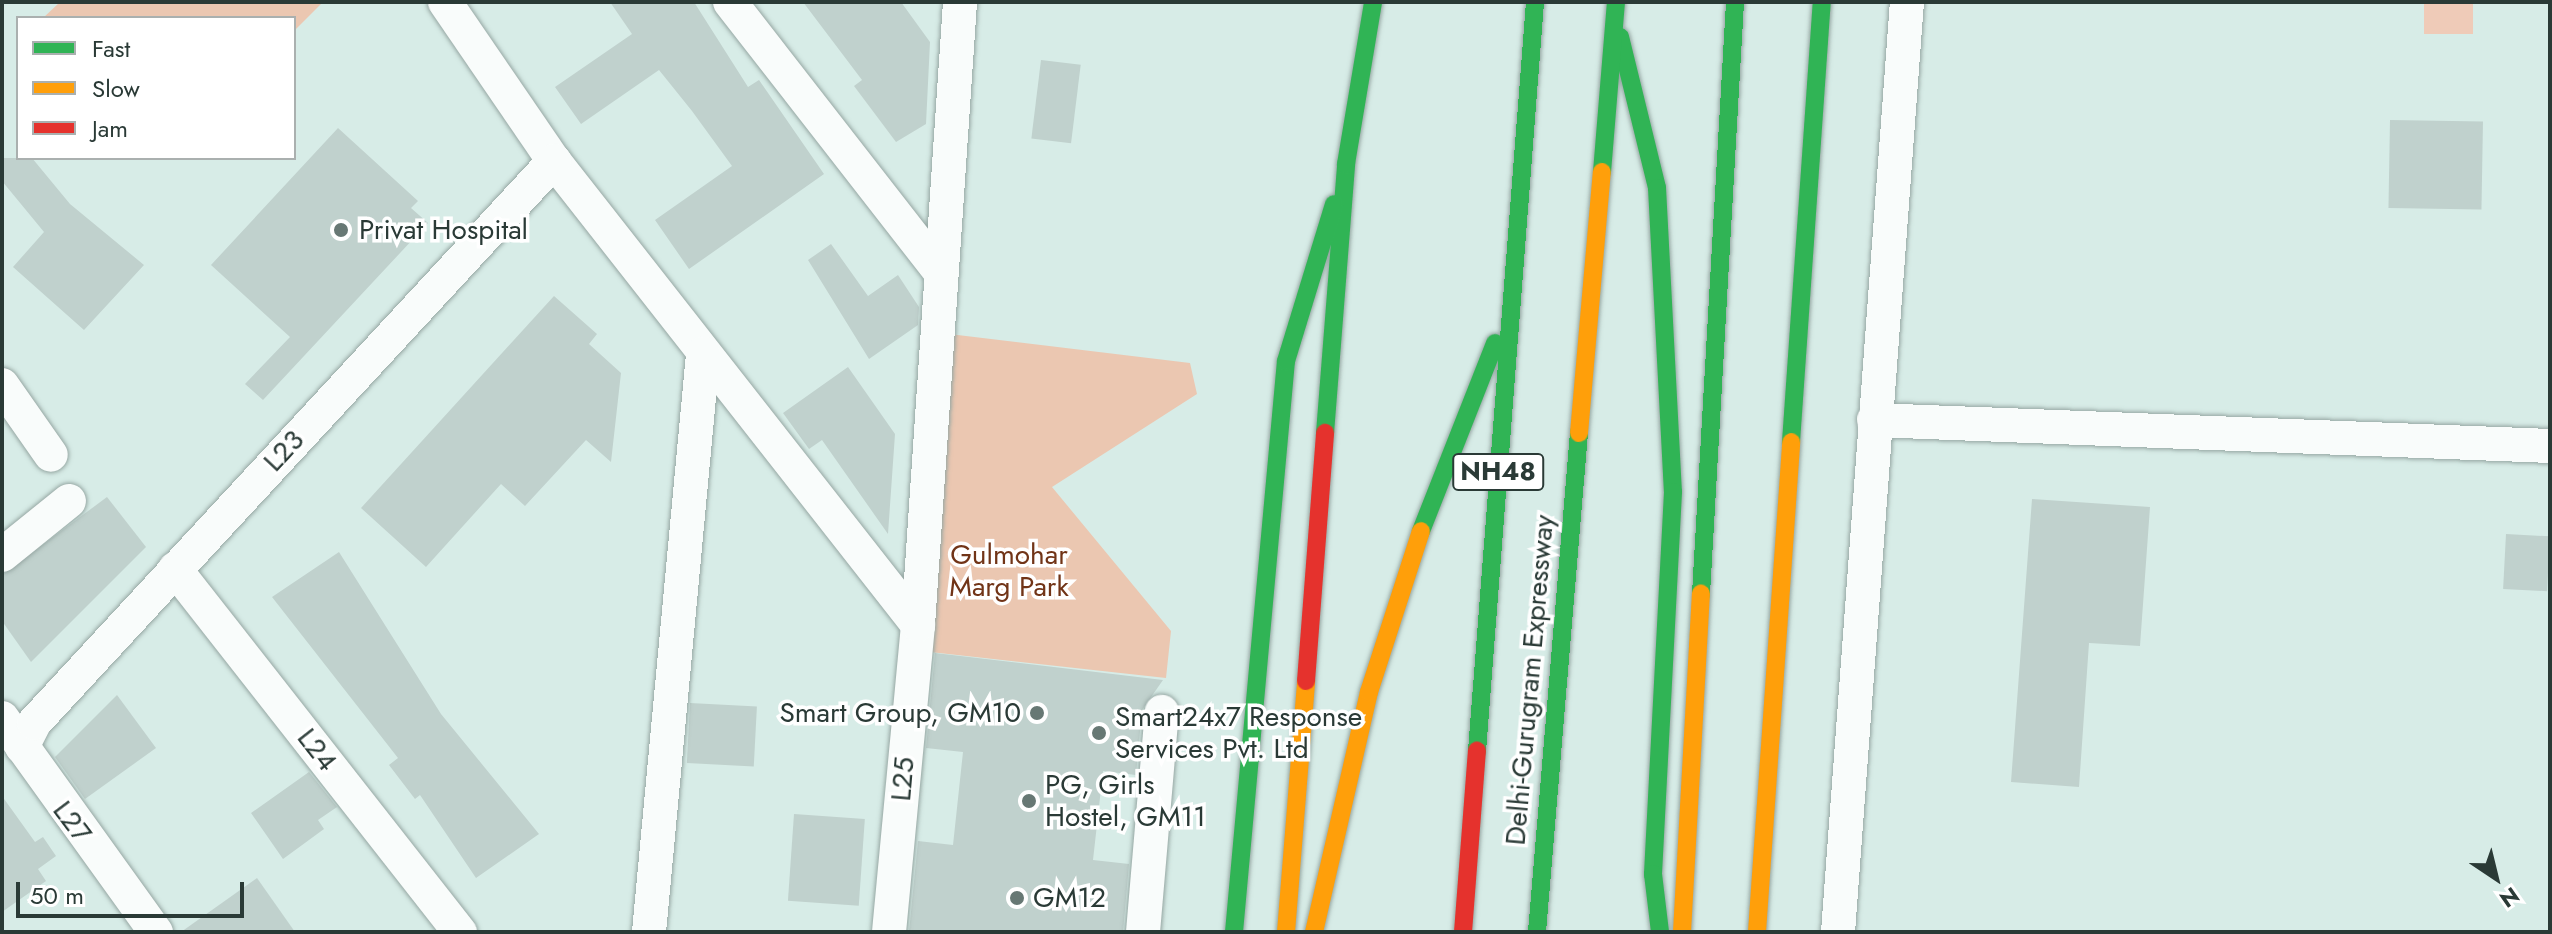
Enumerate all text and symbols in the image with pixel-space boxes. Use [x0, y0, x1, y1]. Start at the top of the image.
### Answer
legend [16, 16, 296, 160]
text: Fast [92, 31, 130, 66]
text: Slow [92, 71, 140, 106]
text: Jam [92, 111, 128, 146]
place label: Privat Hospital [359, 213, 528, 247]
marker: Privat Hospital [330, 219, 352, 241]
street label: L23 [257, 424, 311, 478]
road number: NH48 [1452, 450, 1544, 494]
street label: Delhi-Gurugram Expressway [1499, 513, 1561, 847]
park label: Gulmohar Marg Park [949, 538, 1069, 604]
place label: Smart Group, GM10 [779, 696, 1021, 730]
place label: Smart24x7 Response Services Pvt. Ltd [1115, 700, 1362, 766]
marker: Smart Group, GM10 [1028, 704, 1046, 722]
street label: L24 [290, 722, 344, 778]
marker: Smart24x7 Response Services Pvt. Ltd [1090, 724, 1108, 742]
street label: L25 [884, 755, 922, 803]
place label: PG, Girls Hostel, GM11 [1045, 768, 1206, 834]
marker: PG, Girls Hostel, GM11 [1020, 792, 1038, 810]
street label: L27 [46, 795, 98, 849]
north arrow [2456, 838, 2536, 918]
scale bar [20, 866, 248, 916]
text: 50 m [30, 878, 84, 913]
text: N [2493, 880, 2526, 916]
place label: GM12 [1033, 881, 1106, 915]
marker: GM12 [1008, 889, 1026, 907]

